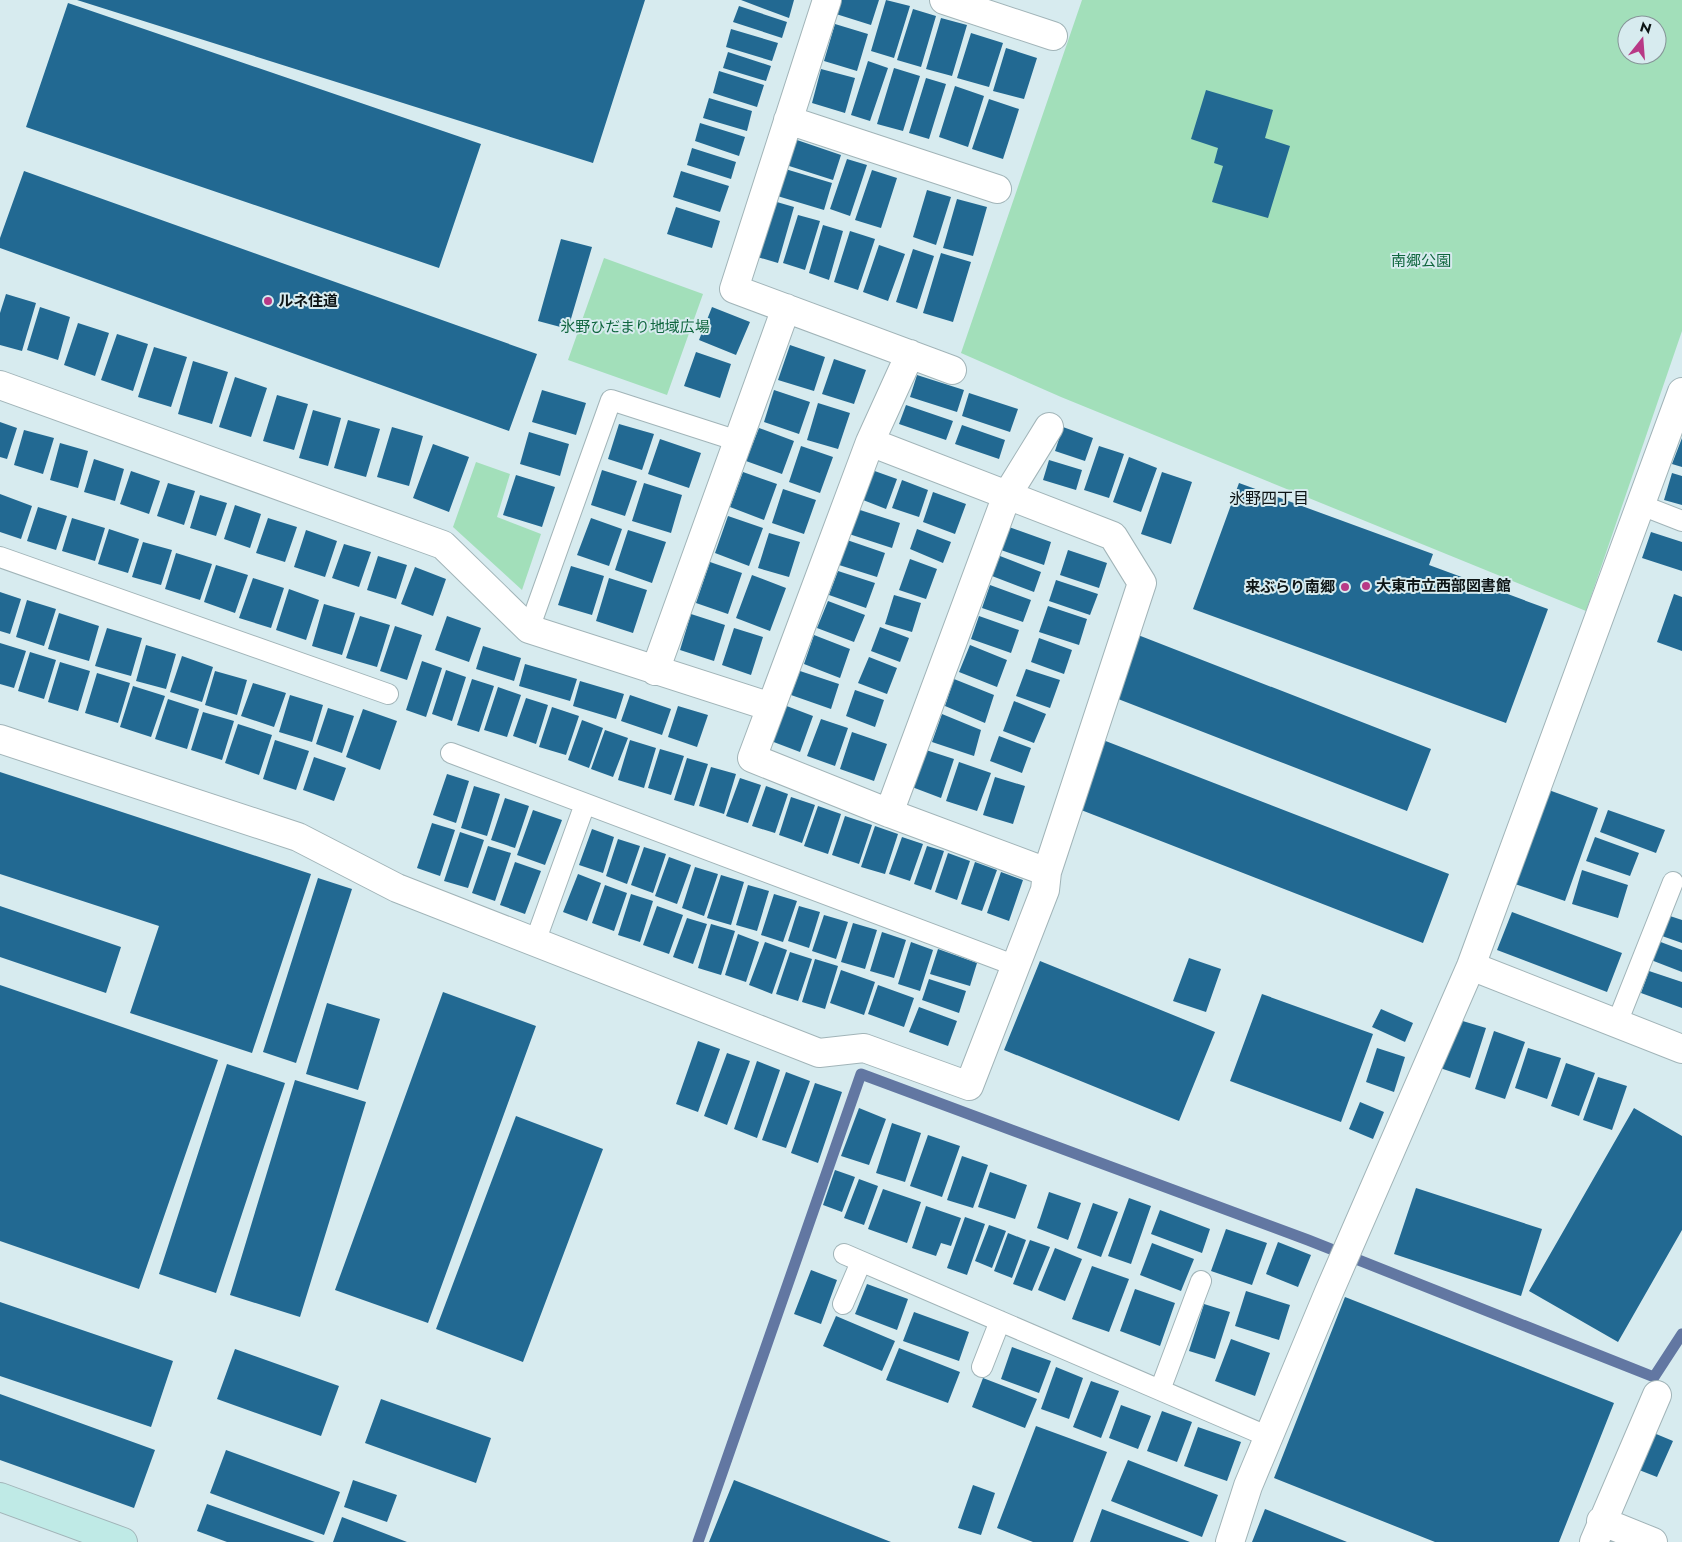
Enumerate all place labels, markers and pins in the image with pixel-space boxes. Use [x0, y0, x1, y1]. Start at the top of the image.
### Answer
place label: ルネ住道 [278, 290, 338, 312]
marker: ルネ住道 [262, 295, 274, 307]
place label: 大東市立西部図書館 [1376, 575, 1511, 597]
place label: 来ぶらり南郷 [1245, 576, 1335, 598]
marker: 大東市立西部図書館 [1360, 580, 1372, 592]
marker: 来ぶらり南郷 [1339, 581, 1351, 593]

